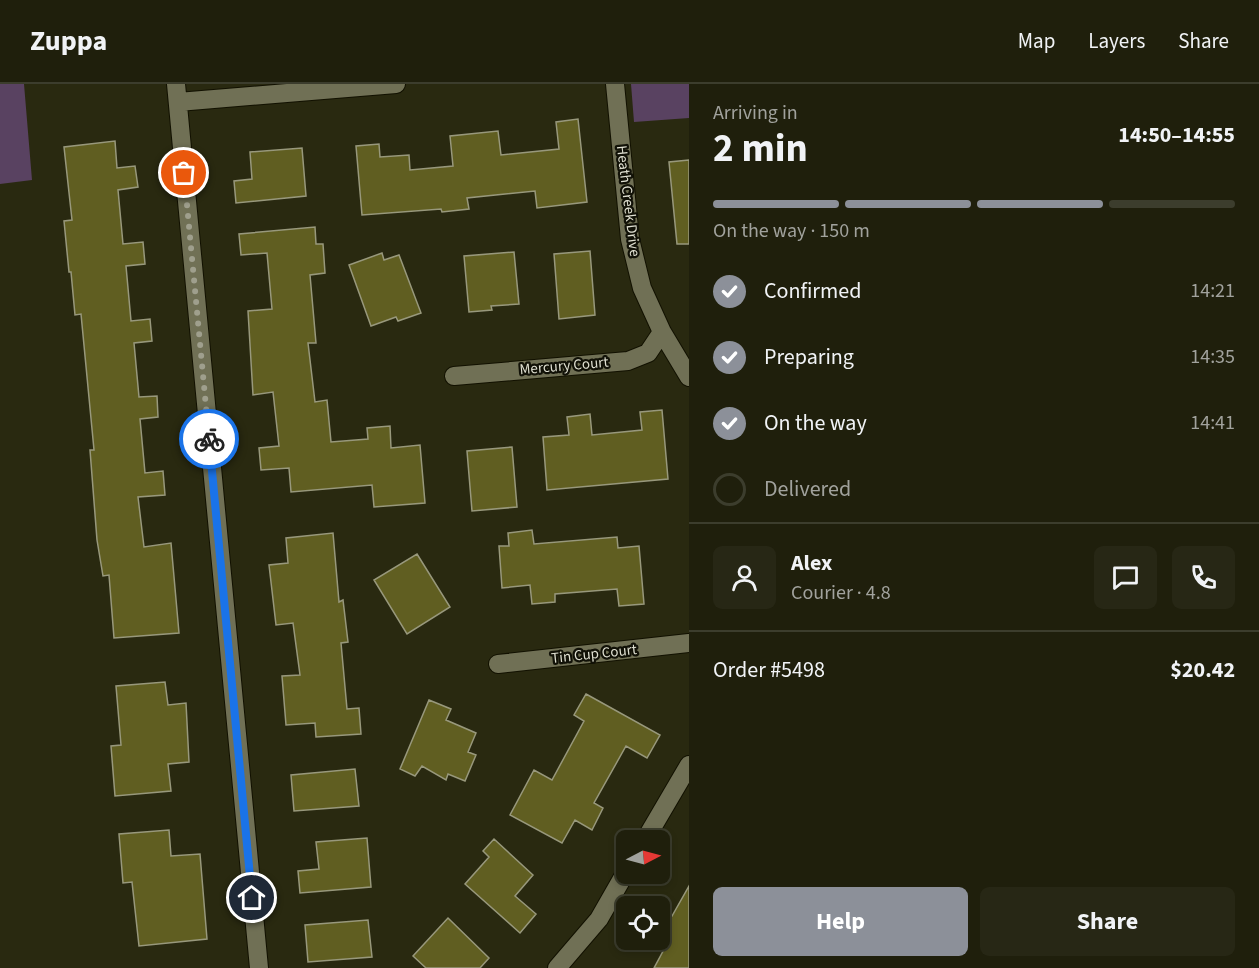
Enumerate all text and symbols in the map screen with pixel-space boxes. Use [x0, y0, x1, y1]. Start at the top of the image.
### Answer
text: Zuppa [30, 21, 107, 61]
text: Map [1018, 26, 1055, 56]
text: Layers [1088, 26, 1145, 56]
text: Share [1178, 26, 1229, 56]
text: Arriving in [713, 99, 798, 127]
text: 14:50–14:55 [1118, 119, 1235, 151]
text: 2 min [713, 121, 808, 177]
street label: Heath Creek Drive [611, 144, 645, 258]
pin [158, 147, 209, 198]
icon: bag [167, 156, 200, 189]
text: On the way · 150 m [713, 217, 870, 245]
icon: check [713, 275, 746, 308]
text: Confirmed [764, 275, 861, 307]
text: 14:21 [1190, 277, 1235, 305]
icon: check [713, 341, 746, 374]
text: Preparing [764, 341, 854, 373]
text: 14:35 [1190, 343, 1235, 371]
street label: Mercury Court [519, 352, 609, 380]
icon: check [713, 407, 746, 440]
text: On the way [764, 407, 867, 439]
courier [179, 409, 239, 469]
text: 14:41 [1190, 409, 1235, 437]
icon: bike [193, 423, 226, 456]
text: Delivered [764, 473, 851, 505]
button: person [713, 546, 776, 609]
button: chat [1094, 546, 1157, 609]
button: phone [1172, 546, 1235, 609]
text: Alex [791, 547, 832, 579]
text: Courier · 4.8 [791, 579, 891, 607]
street label: Tin Cup Court [550, 639, 638, 669]
text: Order #5498 [713, 654, 825, 686]
text: $20.42 [1170, 654, 1235, 686]
north arrow [616, 830, 670, 884]
map controls [616, 830, 670, 950]
pin [226, 872, 277, 923]
icon: home [235, 881, 268, 914]
button: Help [713, 887, 968, 956]
button: Share [980, 887, 1235, 956]
button: locate [616, 896, 670, 950]

